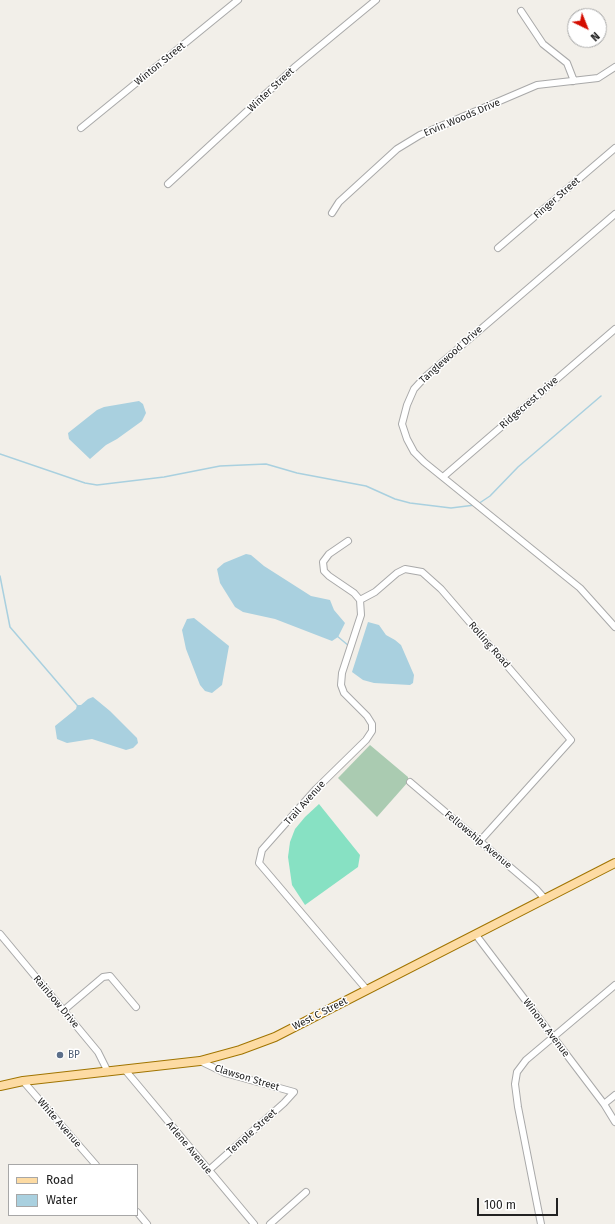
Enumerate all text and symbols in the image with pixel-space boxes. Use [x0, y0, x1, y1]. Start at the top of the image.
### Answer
north arrow [567, 8, 607, 48]
text: N [588, 29, 602, 44]
street label: Winton Street [132, 40, 188, 88]
street label: Winter Street [245, 65, 297, 115]
street label: Ervin Woods Drive [422, 96, 502, 140]
street label: Finger Street [531, 175, 583, 221]
street label: Tanglewood Drive [417, 324, 485, 386]
street label: Ridgecrest Drive [497, 374, 561, 432]
street label: Rolling Road [466, 619, 512, 671]
street label: Trail Avenue [282, 778, 328, 828]
street label: Fellowship Avenue [442, 808, 514, 872]
street label: Rainbow Drive [30, 973, 82, 1031]
street label: West C Street [291, 995, 349, 1033]
street label: Winona Avenue [520, 996, 572, 1060]
place label: BP [68, 1049, 80, 1061]
marker: BP [55, 1050, 65, 1060]
street label: Clawson Street [213, 1062, 281, 1094]
street label: White Avenue [34, 1096, 84, 1150]
street label: Temple Street [225, 1107, 279, 1157]
street label: Arlene Avenue [163, 1119, 215, 1177]
legend [8, 1164, 138, 1216]
text: Road [46, 1173, 74, 1187]
scale bar [479, 1190, 560, 1216]
text: Water [46, 1193, 77, 1207]
text: 100 m [484, 1198, 516, 1212]

